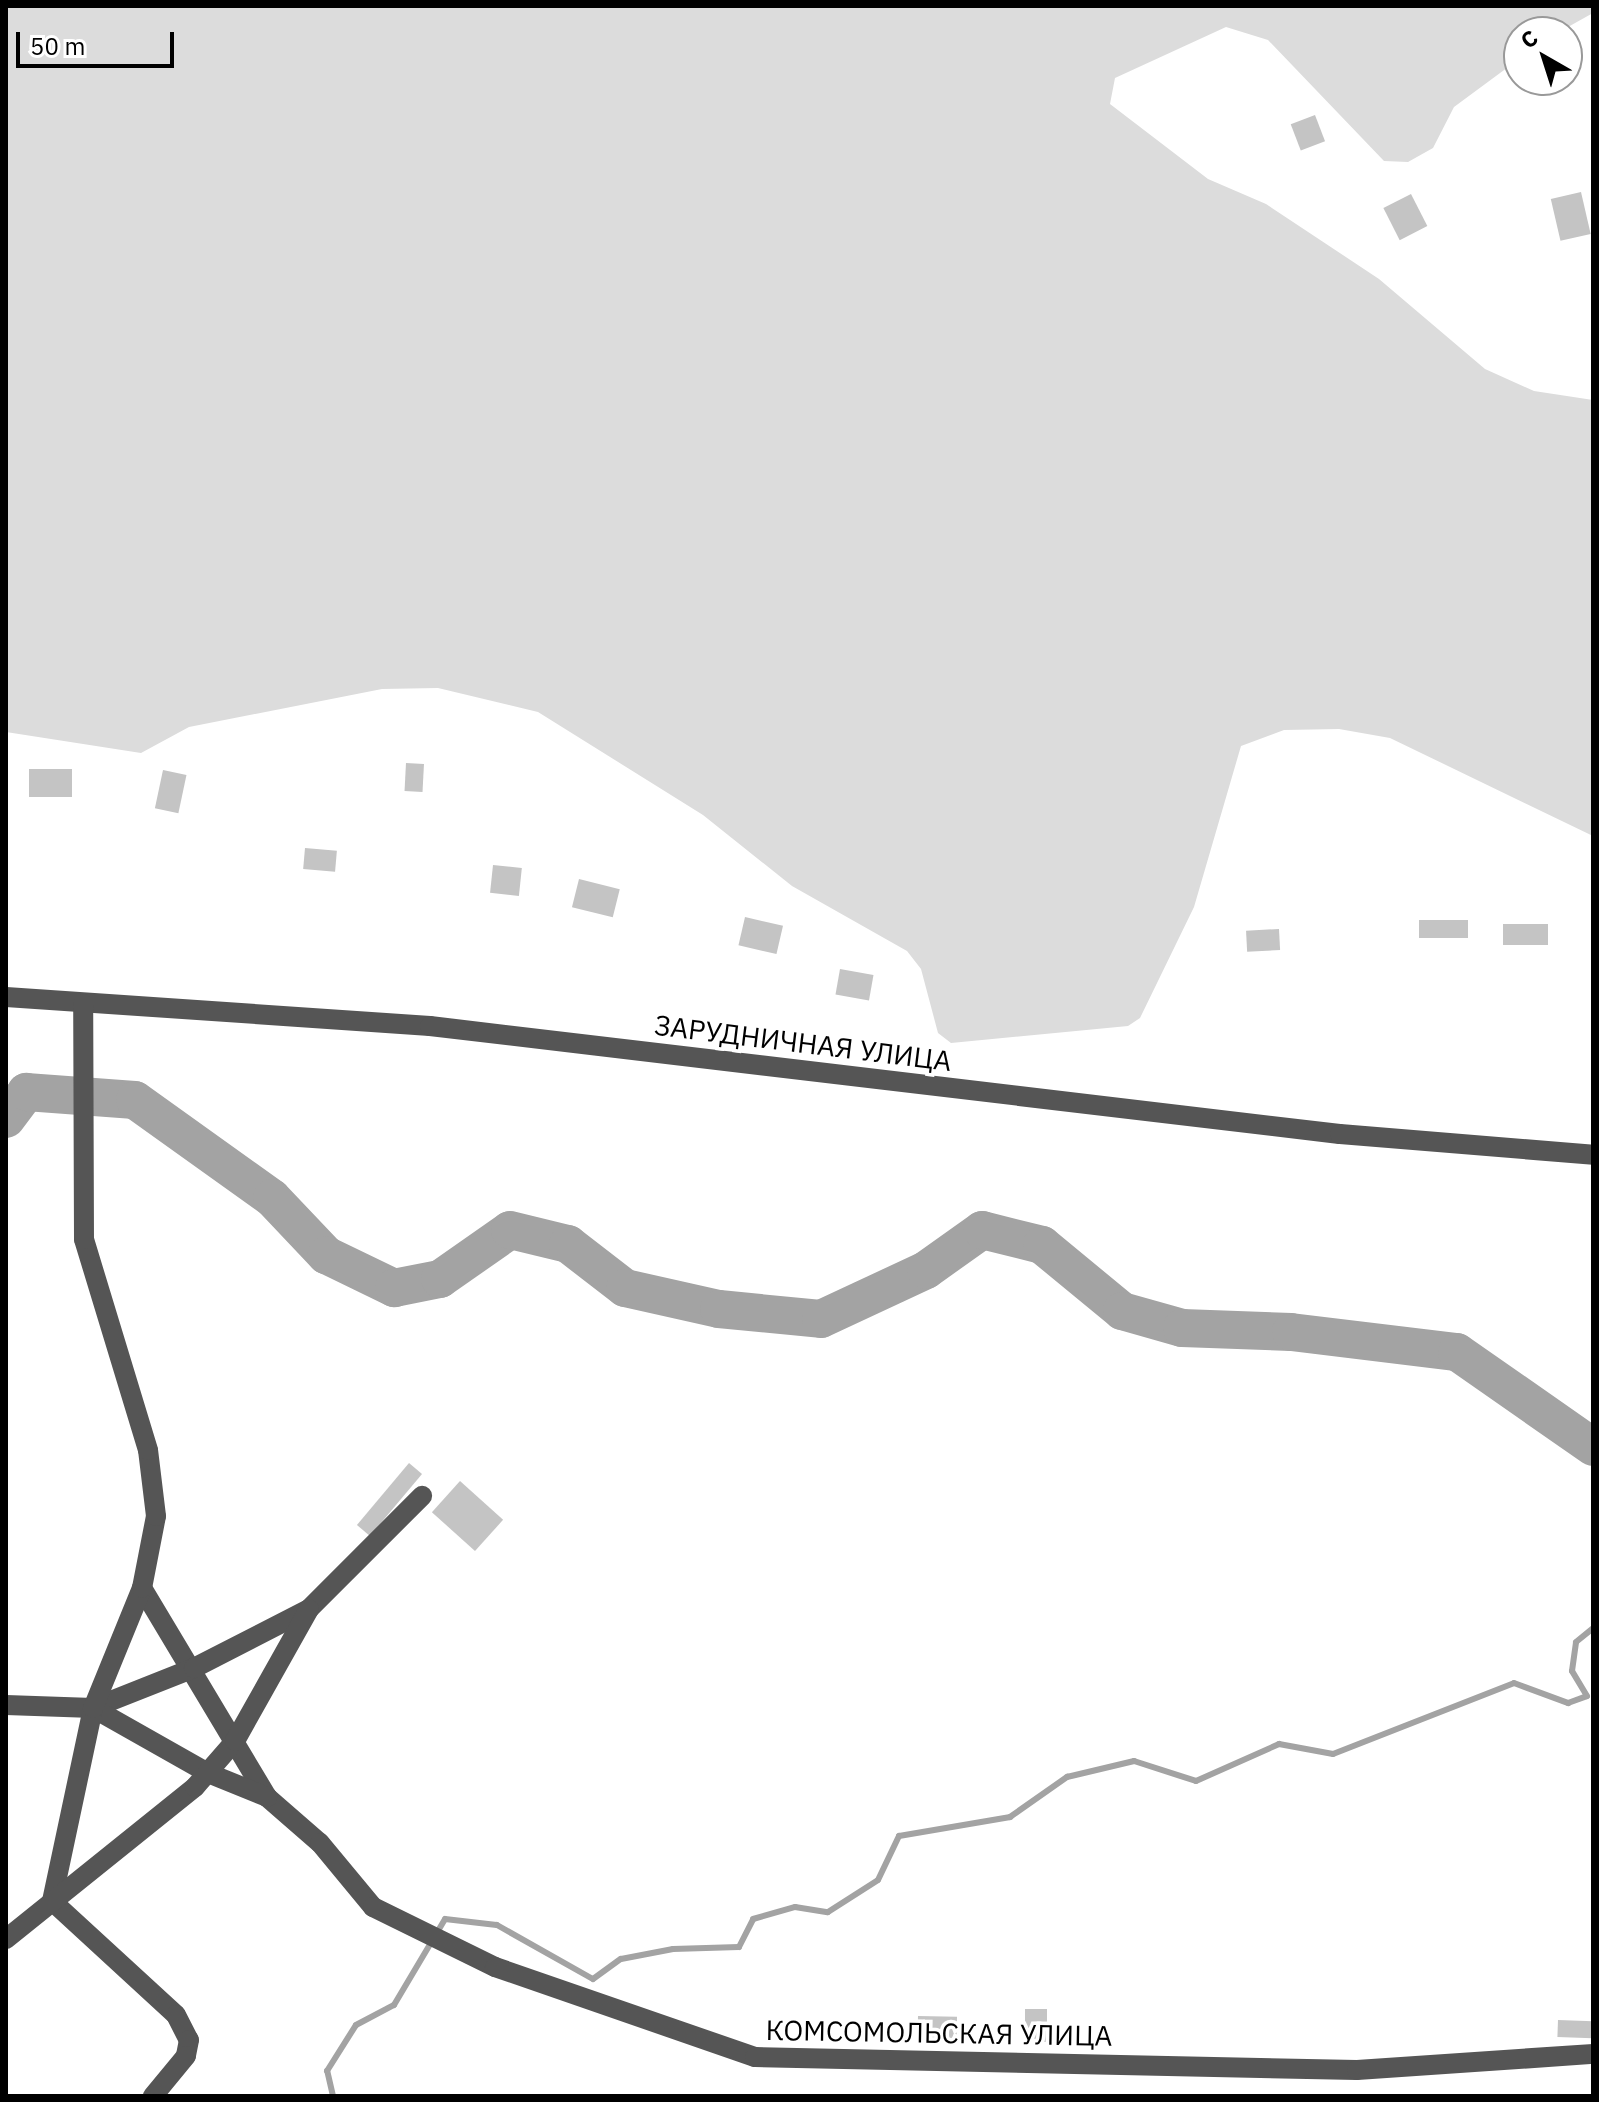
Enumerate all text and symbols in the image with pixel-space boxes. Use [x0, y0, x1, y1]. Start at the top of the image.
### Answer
scale bar [20, 16, 178, 66]
north arrow [1503, 16, 1583, 96]
text: С [1514, 23, 1544, 54]
text: 50 m [30, 30, 85, 62]
street label: ЗАРУДНИЧНАЯ УЛИЦА [652, 1008, 954, 1078]
street label: КОМСОМОЛЬСКАЯ УЛИЦА [765, 2013, 1113, 2053]

